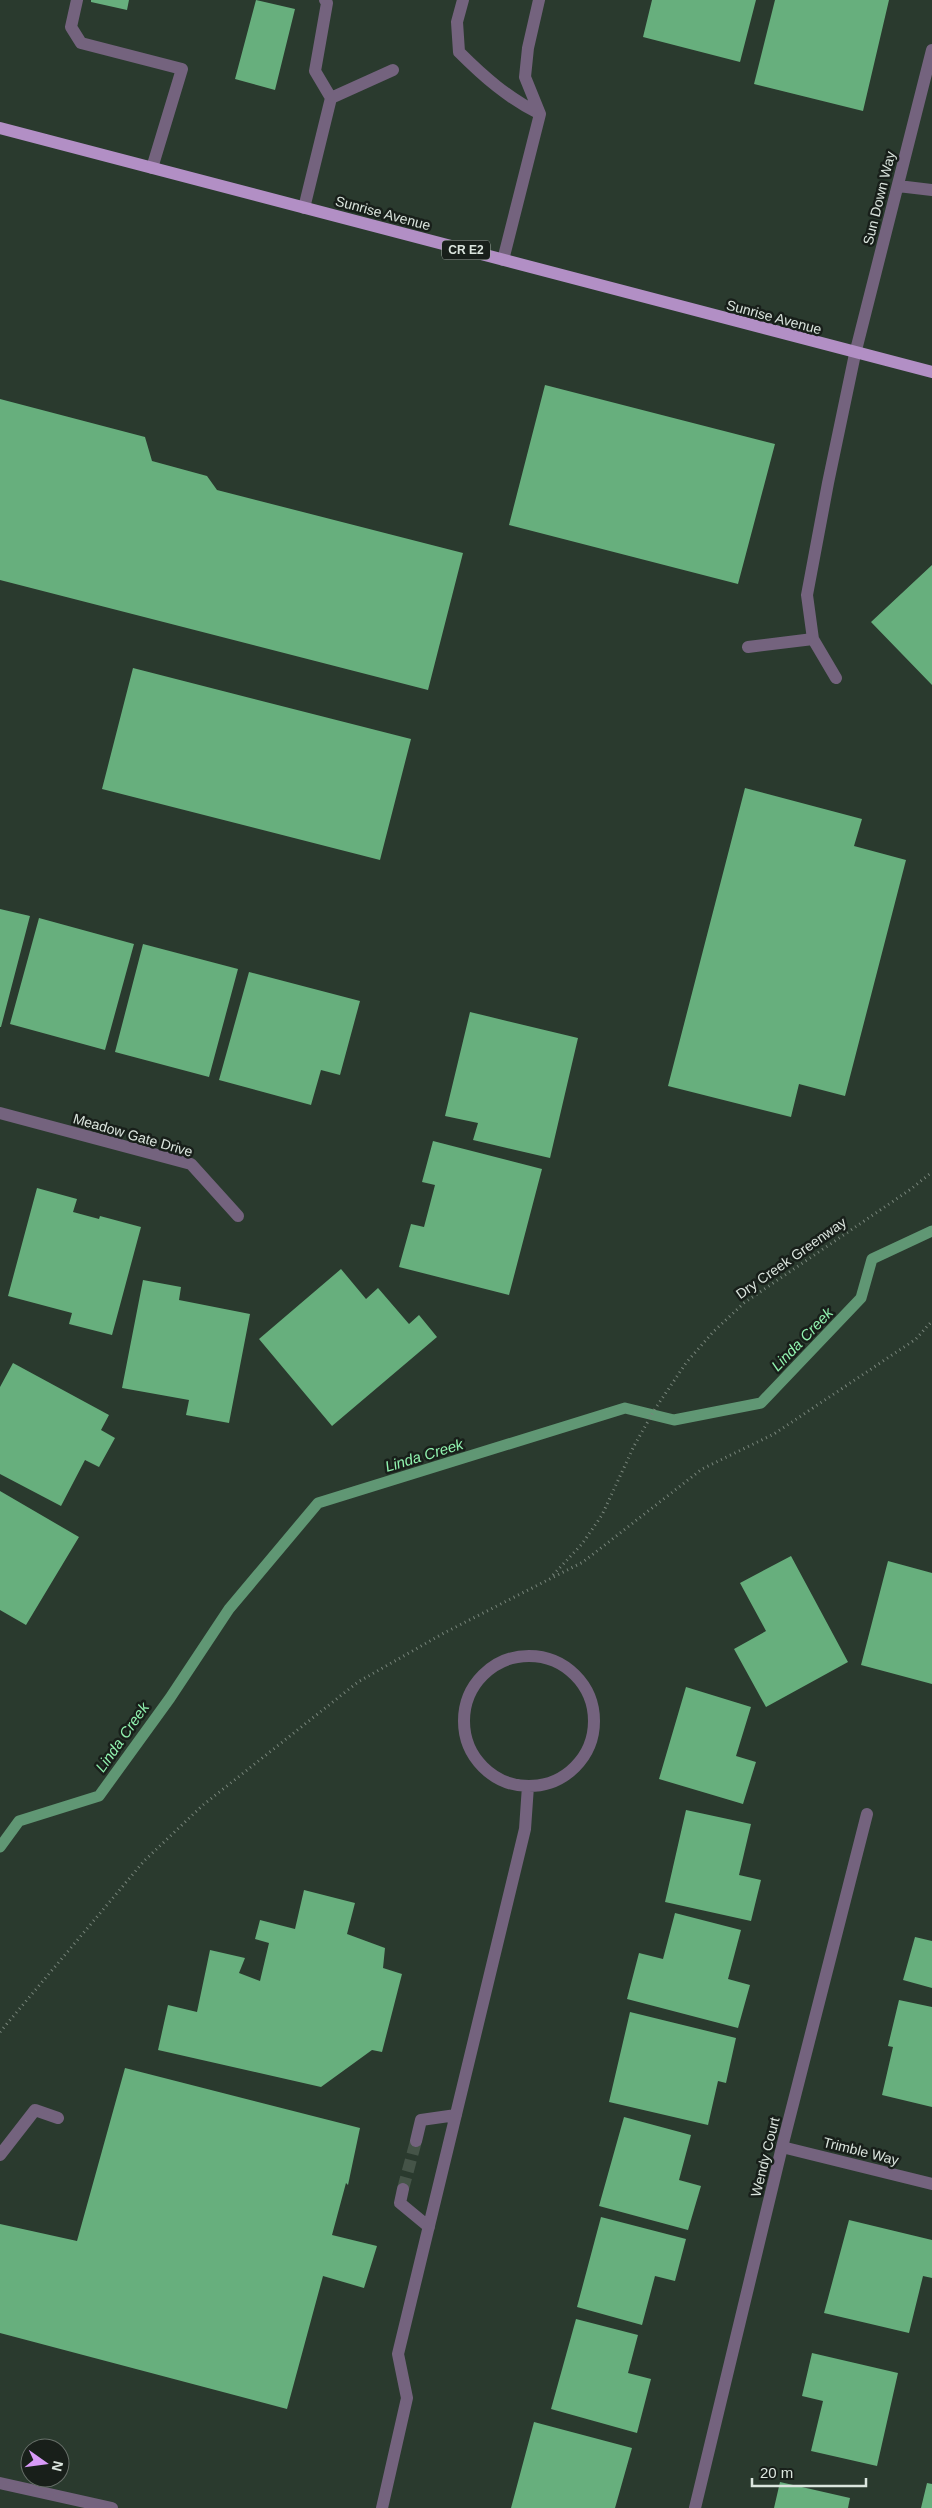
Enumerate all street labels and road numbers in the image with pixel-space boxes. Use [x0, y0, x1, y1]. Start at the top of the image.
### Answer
street label: Sun Down Way [860, 150, 898, 246]
street label: Sunrise Avenue [334, 193, 433, 233]
road number: CR E2 [442, 240, 490, 260]
street label: Sunrise Avenue [725, 297, 824, 337]
street label: Meadow Gate Drive [71, 1110, 195, 1160]
street label: Dry Creek Greenway [733, 1214, 849, 1302]
street label: Wendy Court [747, 2115, 783, 2198]
street label: Trimble Way [821, 2134, 901, 2168]

